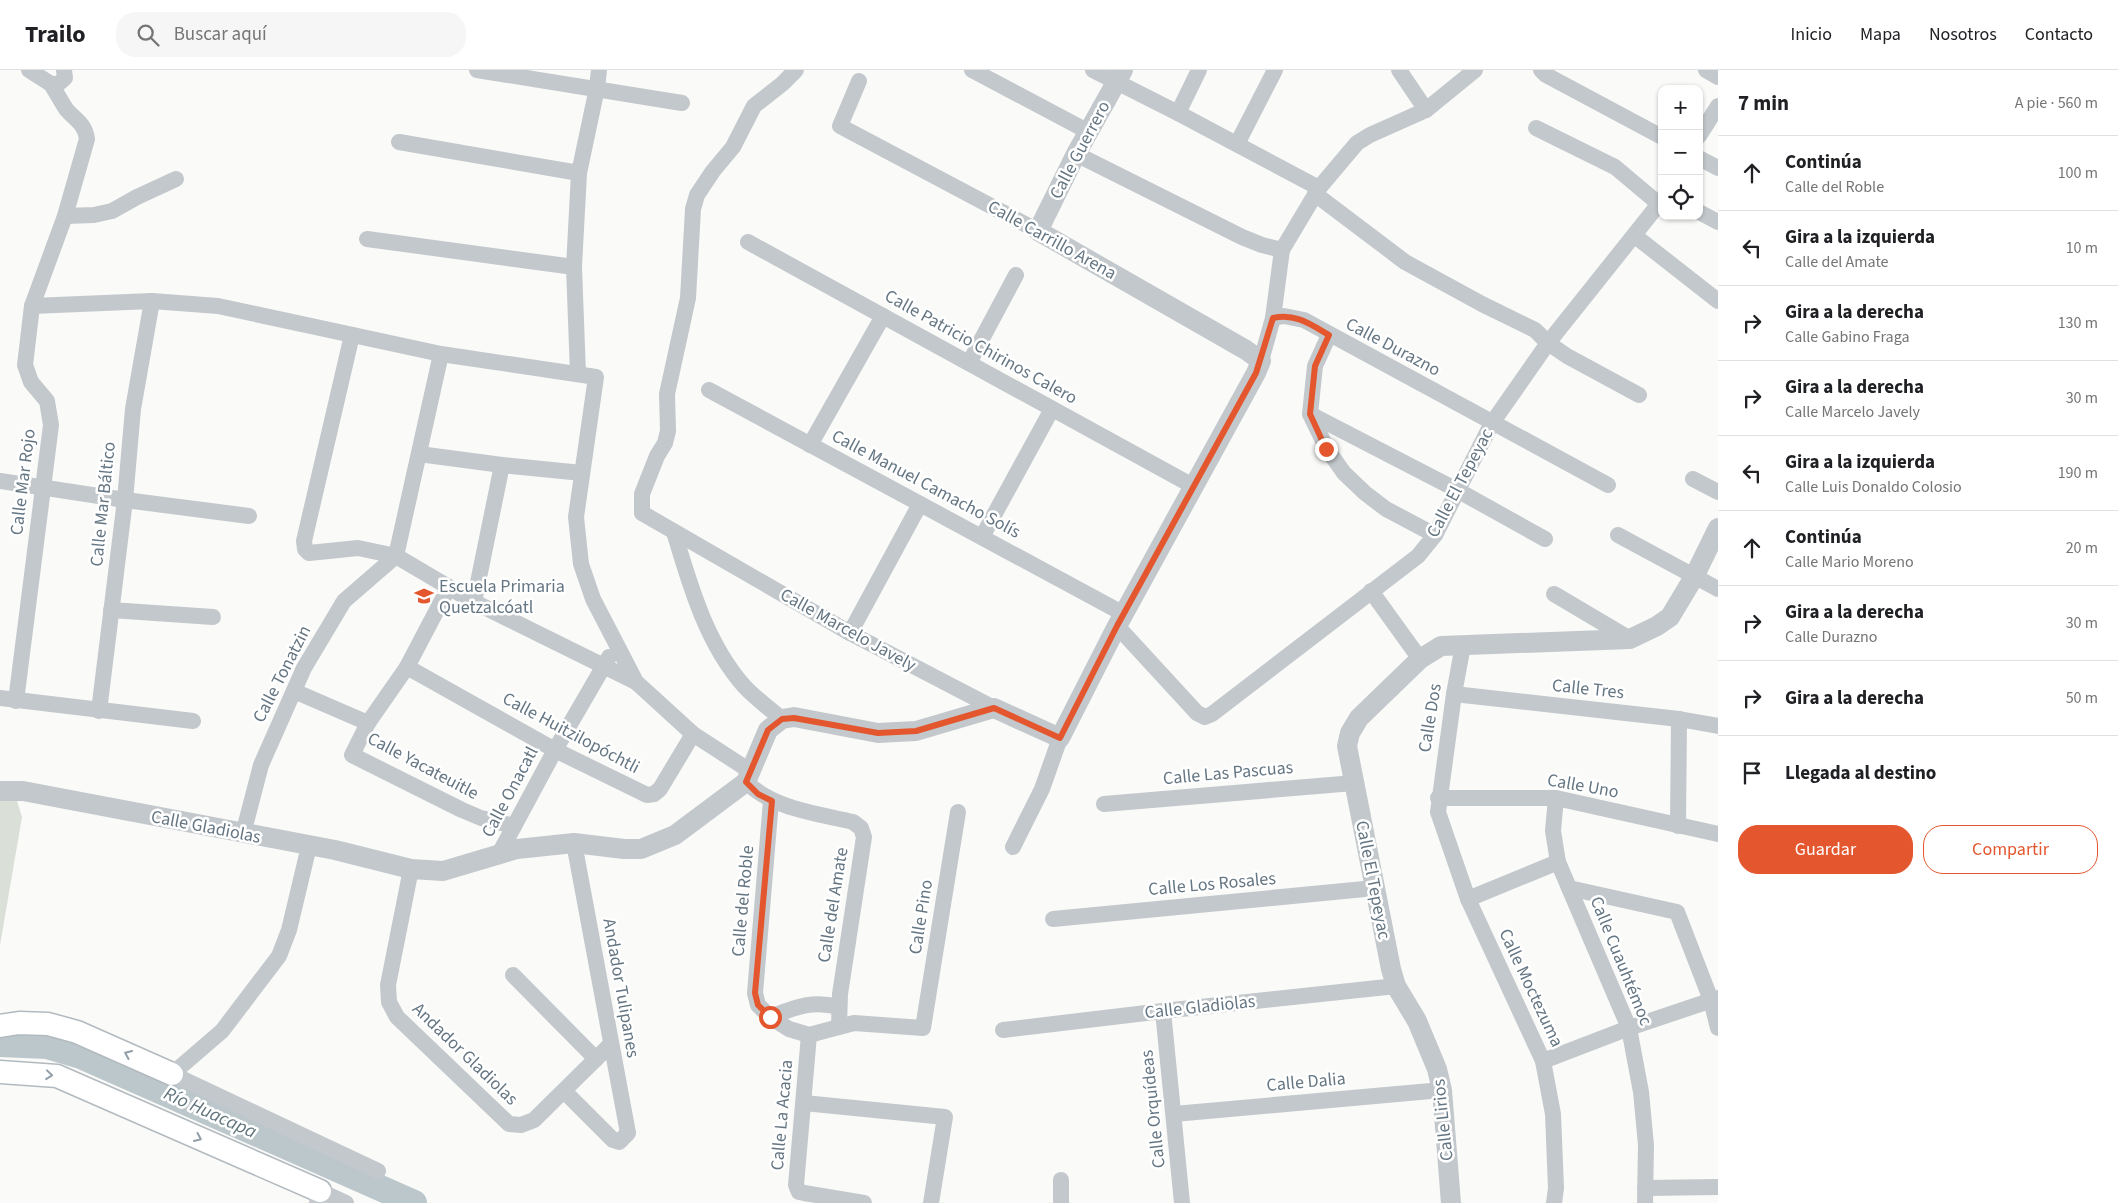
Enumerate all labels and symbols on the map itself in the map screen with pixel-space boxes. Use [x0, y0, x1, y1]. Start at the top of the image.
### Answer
street label: Calle Guerrero [1044, 96, 1116, 204]
street label: Calle Carrillo Arena [983, 194, 1121, 286]
street label: Calle Patricio Chirinos Calero [880, 284, 1082, 410]
street label: Calle Durazno [1341, 312, 1445, 382]
street label: Calle Manuel Camacho Solís [827, 424, 1025, 544]
street label: Calle El Tepeyac [1421, 424, 1499, 542]
street label: Calle Mar Rojo [4, 427, 42, 537]
route end [1315, 438, 1338, 461]
street label: Calle Mar Báltico [84, 440, 122, 568]
place label: Escuela Primaria Quetzalcóatl [439, 574, 565, 620]
street label: Calle Marcelo Javely [775, 582, 921, 678]
school or university icon: Escuela Primaria Quetzalcóatl [413, 585, 435, 607]
street label: Calle Tonatzin [247, 621, 317, 727]
street label: Calle Tres [1551, 673, 1625, 705]
street label: Calle Dos [1412, 682, 1448, 754]
street label: Calle Huitzilopóchtli [498, 686, 644, 780]
street label: Calle Yacateuitle [363, 726, 483, 806]
street label: Calle Onacatl [476, 742, 544, 842]
street label: Calle Las Pascuas [1162, 755, 1294, 791]
street label: Calle Uno [1545, 767, 1621, 805]
street label: Calle Gladiolas [149, 804, 263, 850]
street label: Calle El Tepeyac [1349, 818, 1397, 942]
street label: Calle del Roble [726, 844, 760, 958]
street label: Calle del Amate [812, 845, 854, 964]
street label: Calle Los Rosales [1147, 866, 1277, 902]
street label: Calle Pino [903, 878, 939, 956]
street label: Calle Cuauhtémoc [1584, 893, 1658, 1029]
street label: Andador Tulipanes [596, 916, 646, 1060]
street label: Calle Moctezuma [1493, 925, 1569, 1051]
street label: Calle Gladiolas [1143, 989, 1257, 1025]
street label: Andador Gladiolas [407, 997, 523, 1111]
route start [759, 1006, 782, 1029]
street label: Calle Orquídeas [1134, 1049, 1172, 1169]
one-way arrow [124, 1050, 133, 1061]
street label: Calle La Acacia [765, 1059, 799, 1171]
street label: Calle Dalia [1265, 1066, 1347, 1098]
one-way arrow [45, 1069, 53, 1080]
street label: Calle Lirios [1426, 1078, 1460, 1162]
water label: Río Huacapa [159, 1081, 261, 1145]
one-way arrow [193, 1131, 202, 1142]

